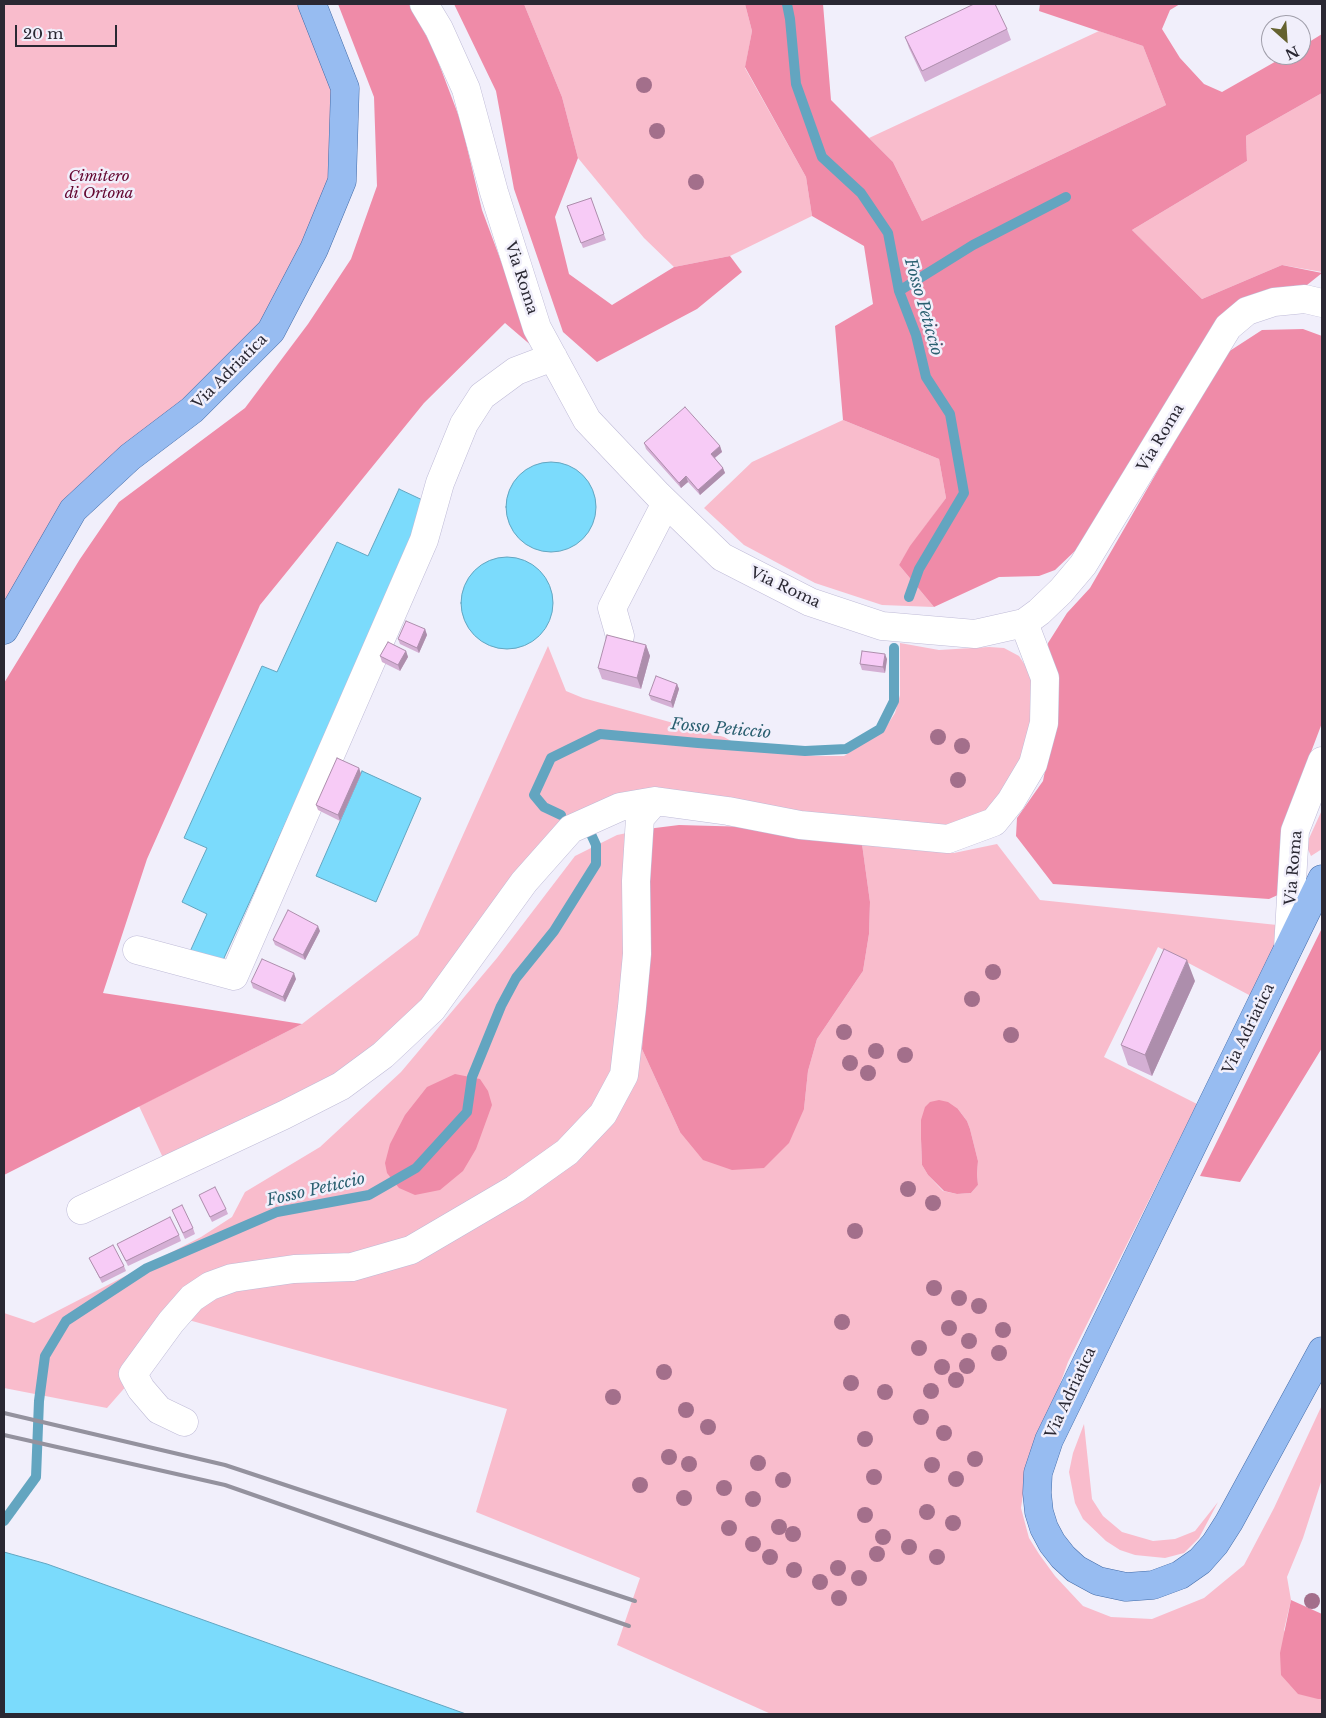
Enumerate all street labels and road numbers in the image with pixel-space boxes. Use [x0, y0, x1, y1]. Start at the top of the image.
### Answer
street label: Via Roma [501, 239, 541, 317]
street label: Via Adriatica [189, 331, 271, 413]
street label: Via Roma [1134, 401, 1188, 475]
street label: Via Roma [747, 564, 823, 612]
street label: Via Roma [1282, 830, 1306, 906]
street label: Via Adriatica [1219, 981, 1279, 1077]
street label: Via Adriatica [1042, 1345, 1100, 1441]

